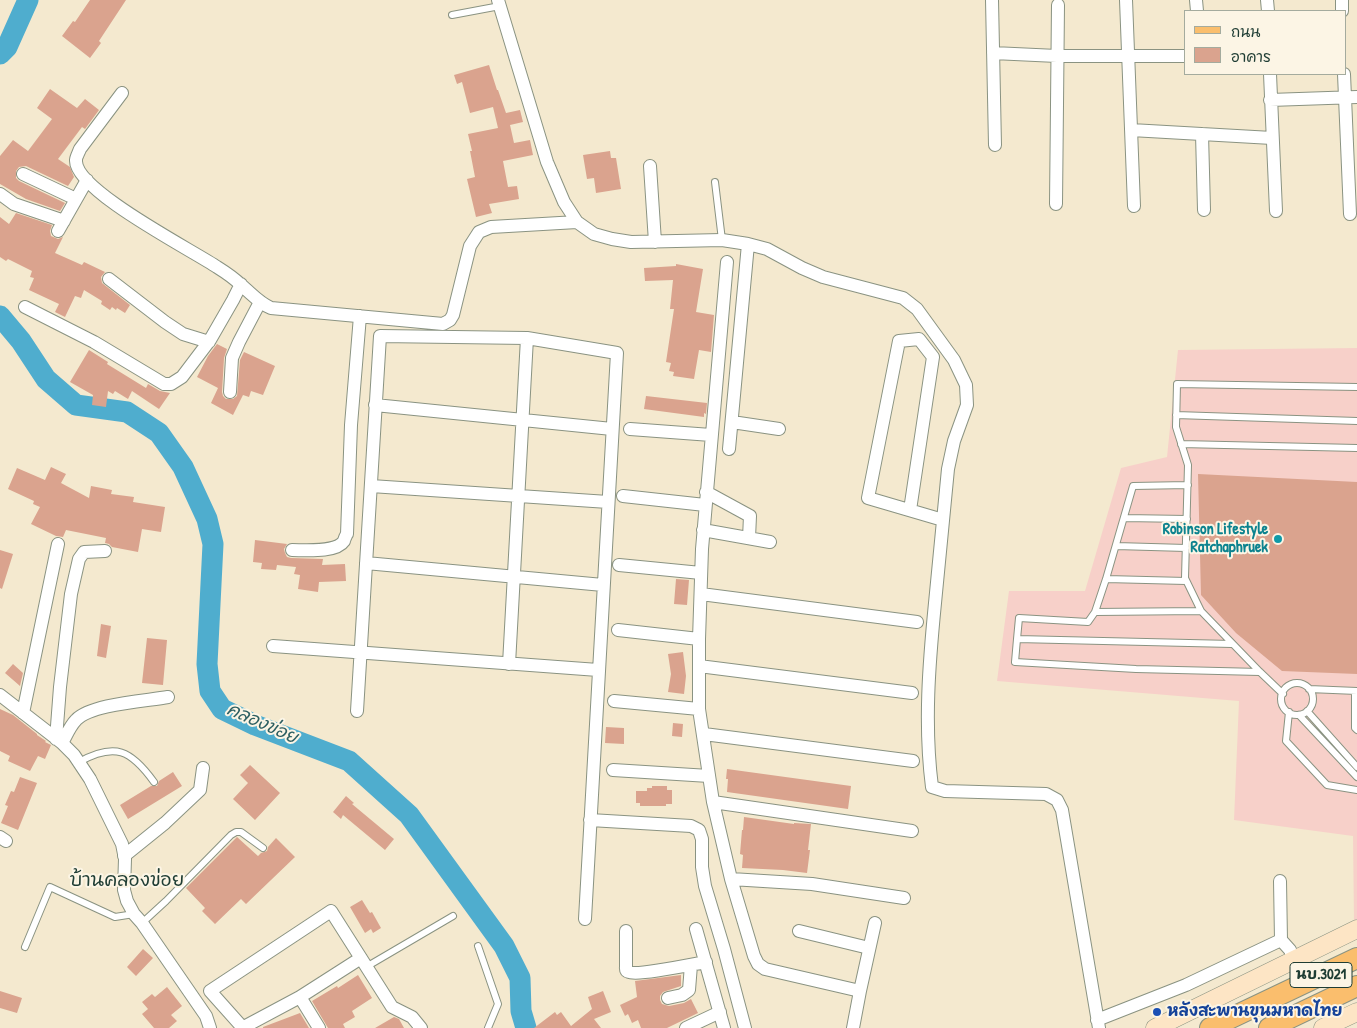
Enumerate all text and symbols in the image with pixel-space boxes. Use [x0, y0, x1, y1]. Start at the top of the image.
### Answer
legend [1184, 10, 1347, 75]
text: ถนน [1231, 21, 1260, 42]
text: อาคาร [1231, 46, 1271, 67]
place label: Robinson Lifestyle Ratchaphruek [1163, 520, 1268, 558]
marker: Robinson Lifestyle Ratchaphruek [1272, 533, 1284, 545]
water label: คลองข่อย [223, 699, 301, 749]
district label: บ้านคลองข่อย [70, 870, 184, 892]
road number: นบ.3021 [1290, 962, 1352, 988]
place label: หลังสะพานขุนมหาดไทย [1167, 1002, 1342, 1022]
marker: หลังสะพานขุนมหาดไทย [1151, 1006, 1163, 1018]

